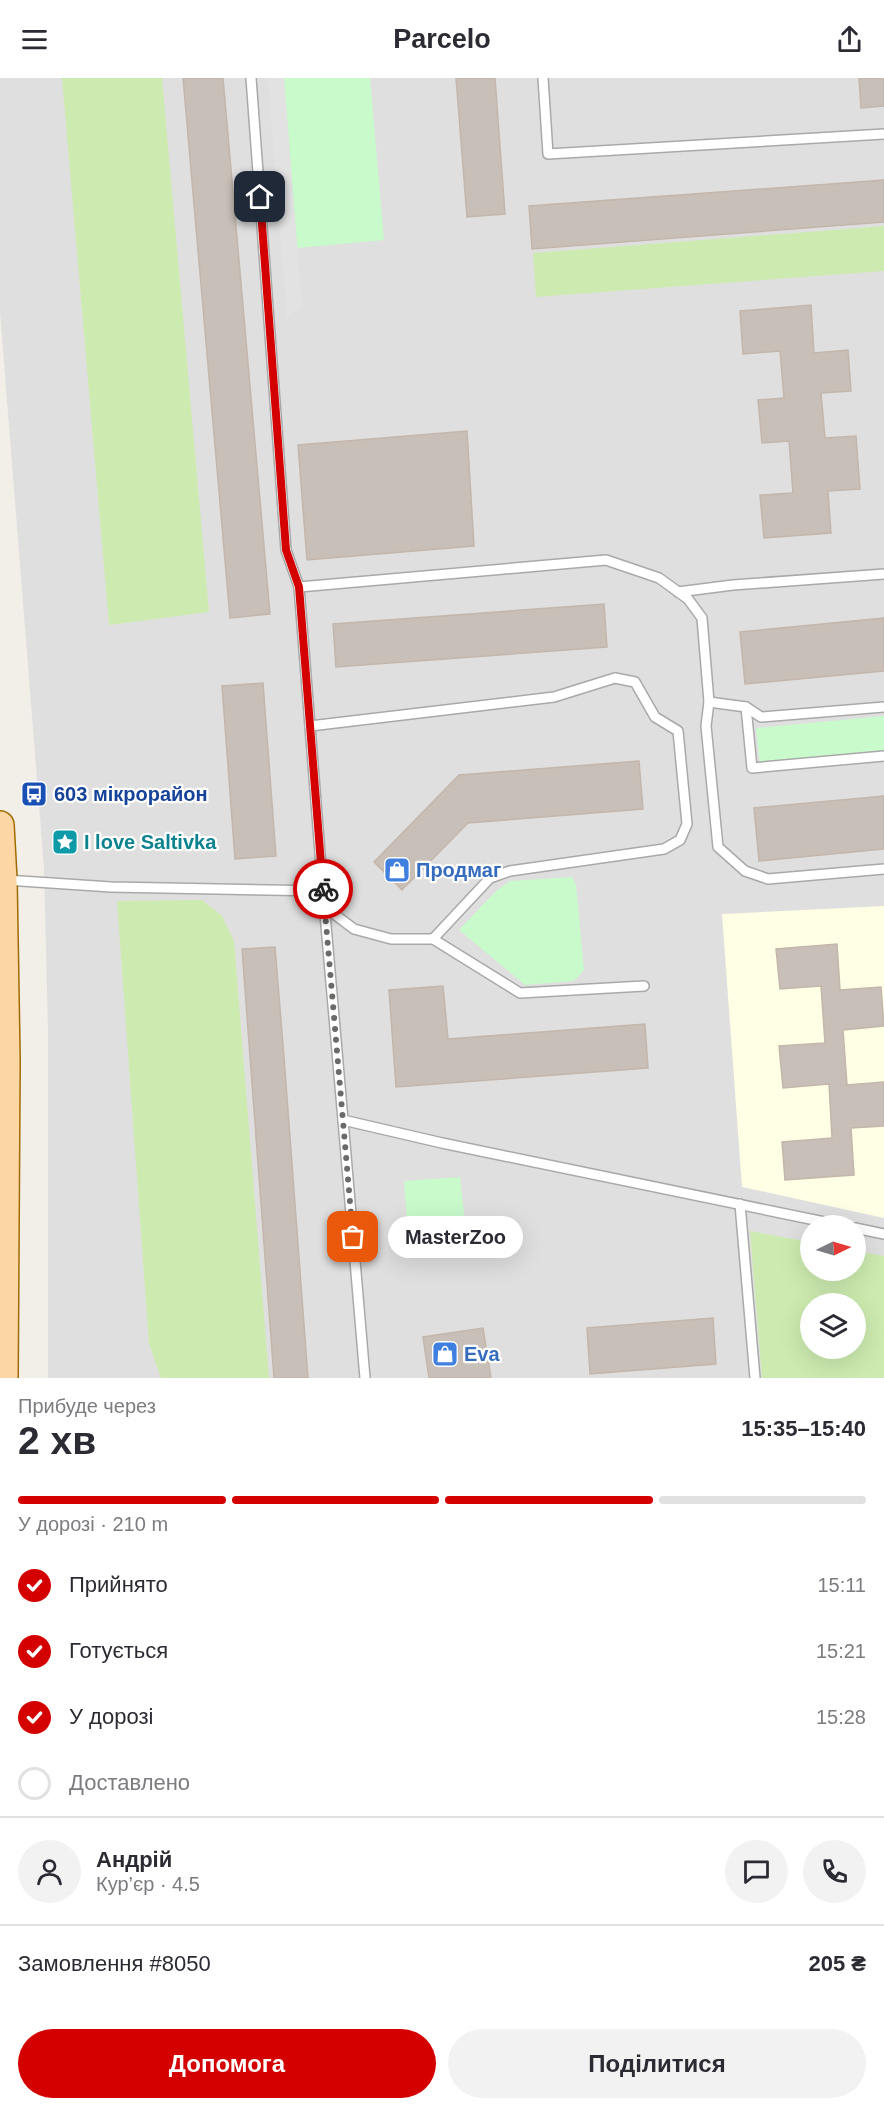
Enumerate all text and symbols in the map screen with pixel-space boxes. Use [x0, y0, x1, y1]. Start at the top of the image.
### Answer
icon: menu [18, 23, 51, 56]
icon: share [833, 23, 866, 56]
text: Parcelo [393, 24, 491, 54]
pin [234, 171, 285, 222]
icon: home [243, 180, 276, 213]
bus stop icon: 603 мікрорайон [19, 779, 49, 809]
place label: 603 мікрорайон [54, 783, 208, 805]
place icon: I love Saltivka [50, 827, 80, 857]
place label: I love Saltivka [84, 831, 217, 853]
shop icon: Продмаг [382, 855, 412, 885]
courier [293, 859, 353, 919]
place label: Продмаг [416, 859, 501, 881]
icon: bike [307, 873, 340, 906]
pin [327, 1211, 378, 1262]
north arrow [800, 1215, 866, 1281]
map controls [800, 1215, 866, 1359]
callout: MasterZoo [389, 1216, 524, 1258]
icon: bag [336, 1220, 369, 1253]
text: MasterZoo [405, 1226, 506, 1248]
button: layers [800, 1293, 866, 1359]
shop icon: Eva [430, 1339, 460, 1369]
place label: Eva [464, 1343, 500, 1365]
text: Прибуде через [18, 1395, 156, 1417]
text: 15:35–15:40 [741, 1416, 866, 1441]
text: 2 хв [18, 1419, 96, 1462]
text: У дорозі · 210 m [18, 1513, 168, 1535]
icon: check [18, 1569, 51, 1602]
text: Прийнято [69, 1572, 168, 1597]
text: 15:11 [817, 1574, 866, 1596]
icon: check [18, 1635, 51, 1668]
text: Готується [69, 1638, 168, 1663]
text: 15:21 [816, 1640, 866, 1662]
icon: check [18, 1701, 51, 1734]
text: У дорозі [69, 1704, 153, 1729]
text: 15:28 [816, 1706, 866, 1728]
text: Доставлено [69, 1770, 190, 1795]
button: person [18, 1840, 81, 1903]
button: chat [725, 1840, 788, 1903]
button: phone [803, 1840, 866, 1903]
text: Андрій [96, 1847, 172, 1872]
text: Кур’єр · 4.5 [96, 1873, 200, 1895]
text: Замовлення #8050 [18, 1951, 211, 1976]
text: 205 ₴ [809, 1951, 866, 1976]
button: Допомога [18, 2029, 436, 2098]
button: Поділитися [448, 2029, 866, 2098]

